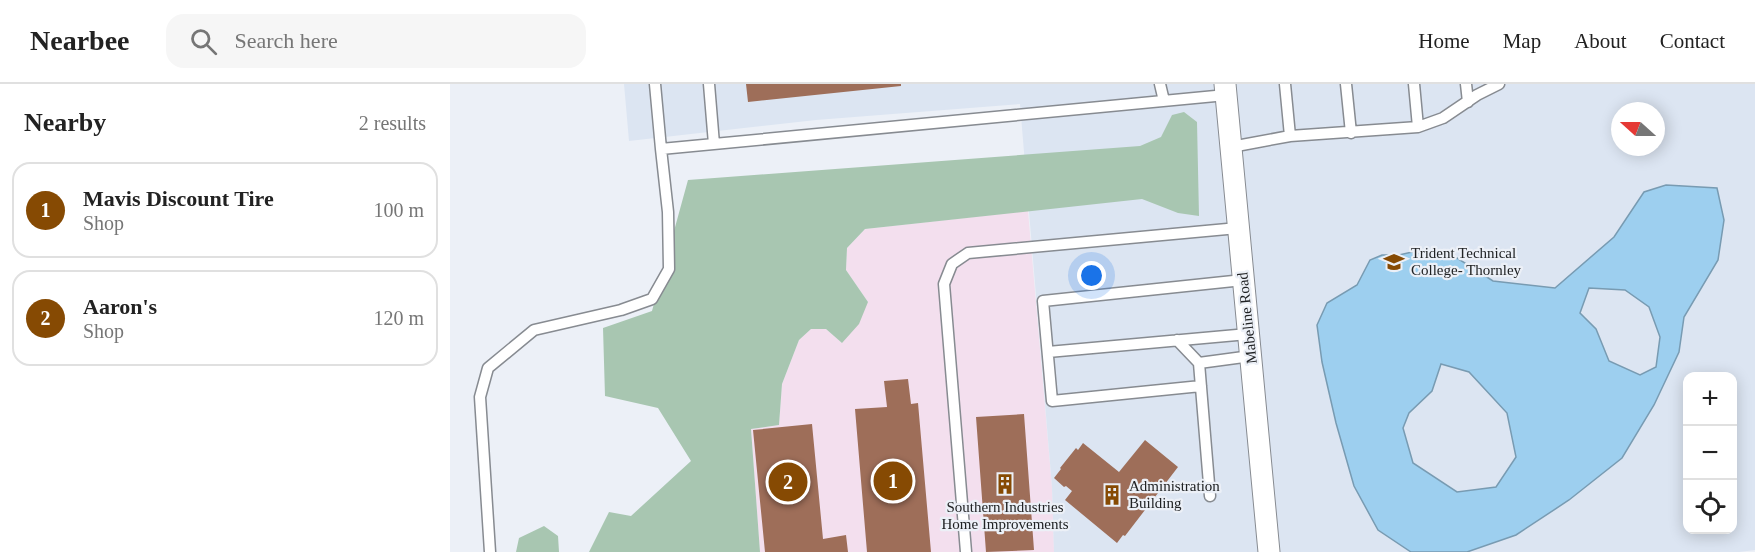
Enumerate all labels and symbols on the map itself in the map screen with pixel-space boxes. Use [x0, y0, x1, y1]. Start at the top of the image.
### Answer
north arrow [1611, 102, 1665, 156]
place label: Trident Technical College- Thornley [1411, 245, 1522, 278]
school or university icon: Trident Technical College- Thornley [1382, 250, 1406, 274]
your location [1077, 261, 1106, 290]
street label: Mabeline Road [1234, 271, 1260, 365]
pin: 1 [874, 458, 912, 504]
pin: 2 [768, 460, 808, 504]
building icon: Southern Industries Home Improvements [993, 472, 1017, 496]
place label: Administration Building [1129, 478, 1220, 511]
building icon: Administration Building [1100, 483, 1124, 507]
place label: Southern Industries Home Improvements [941, 499, 1069, 532]

